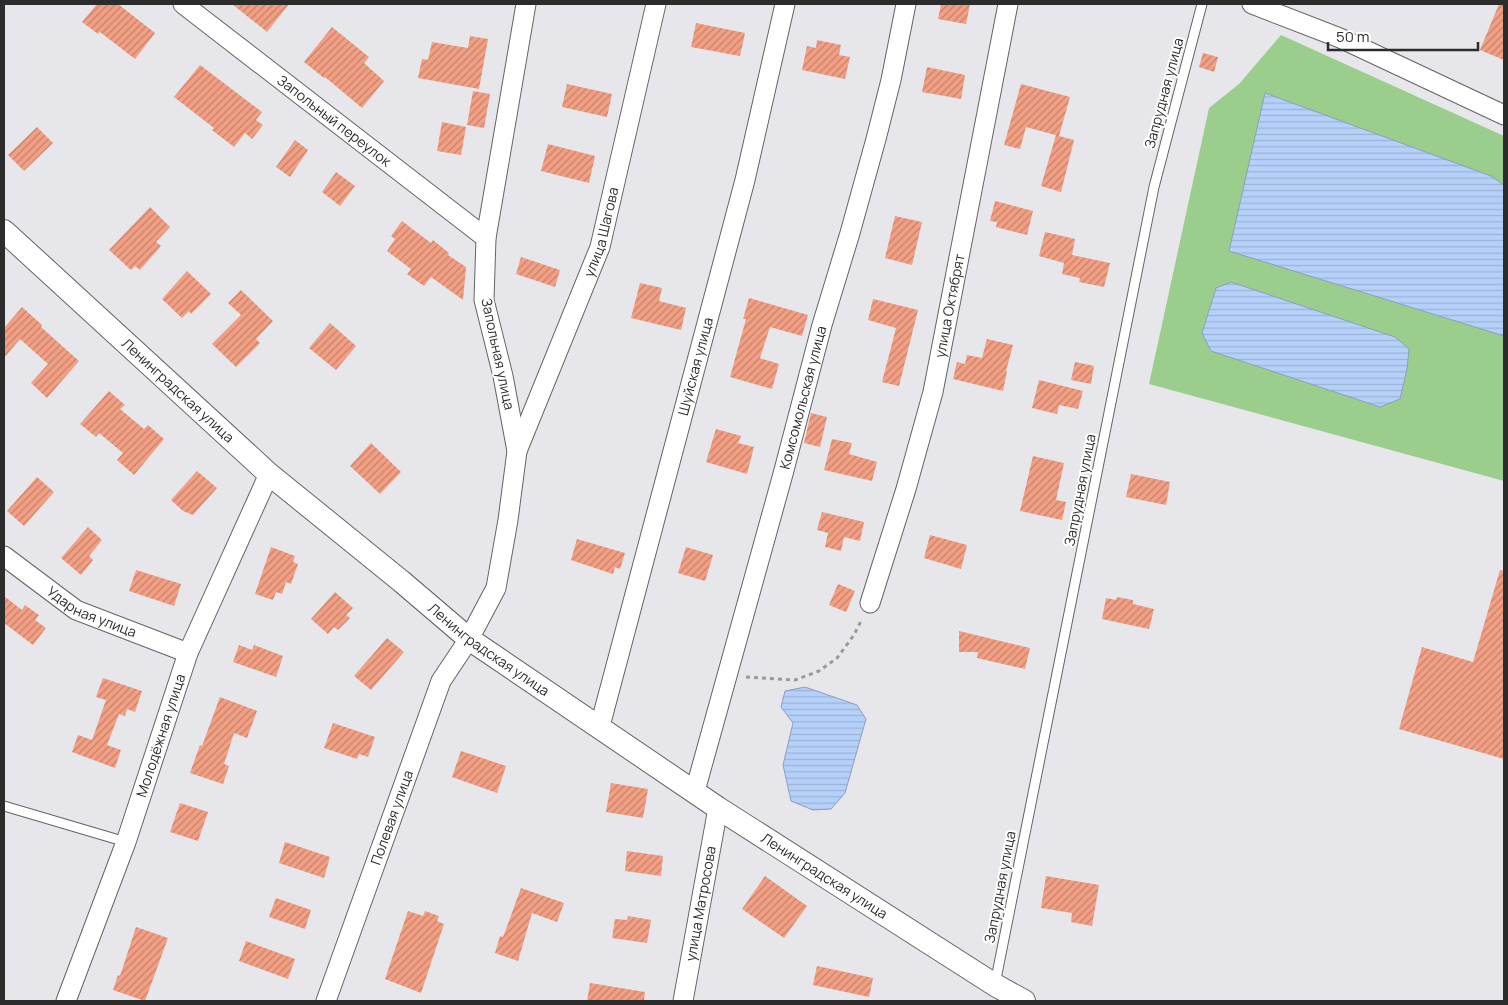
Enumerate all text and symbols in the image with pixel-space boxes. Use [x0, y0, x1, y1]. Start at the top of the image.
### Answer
scale bar [1328, 20, 1478, 52]
text: 50 m [1336, 26, 1370, 47]
street label: Запрудная улица [1140, 35, 1187, 150]
street label: Запольный переулок [274, 70, 396, 171]
street label: улица Шагова [579, 185, 623, 280]
street label: улица Октябрят [930, 252, 968, 359]
street label: Запольная улица [477, 296, 520, 412]
street label: Шуйская улица [673, 315, 717, 417]
street label: Комсомольская улица [775, 324, 830, 471]
street label: Ленинградская улица [118, 334, 239, 447]
street label: Запрудная улица [1059, 432, 1100, 548]
street label: Ударная улица [43, 582, 139, 641]
street label: Ленинградская улица [424, 598, 553, 700]
street label: Молодёжная улица [131, 671, 190, 799]
street label: Полевая улица [366, 767, 417, 867]
street label: Ленинградская улица [758, 828, 891, 923]
street label: Запрудная улица [979, 829, 1020, 945]
street label: улица Матросова [680, 844, 720, 963]

